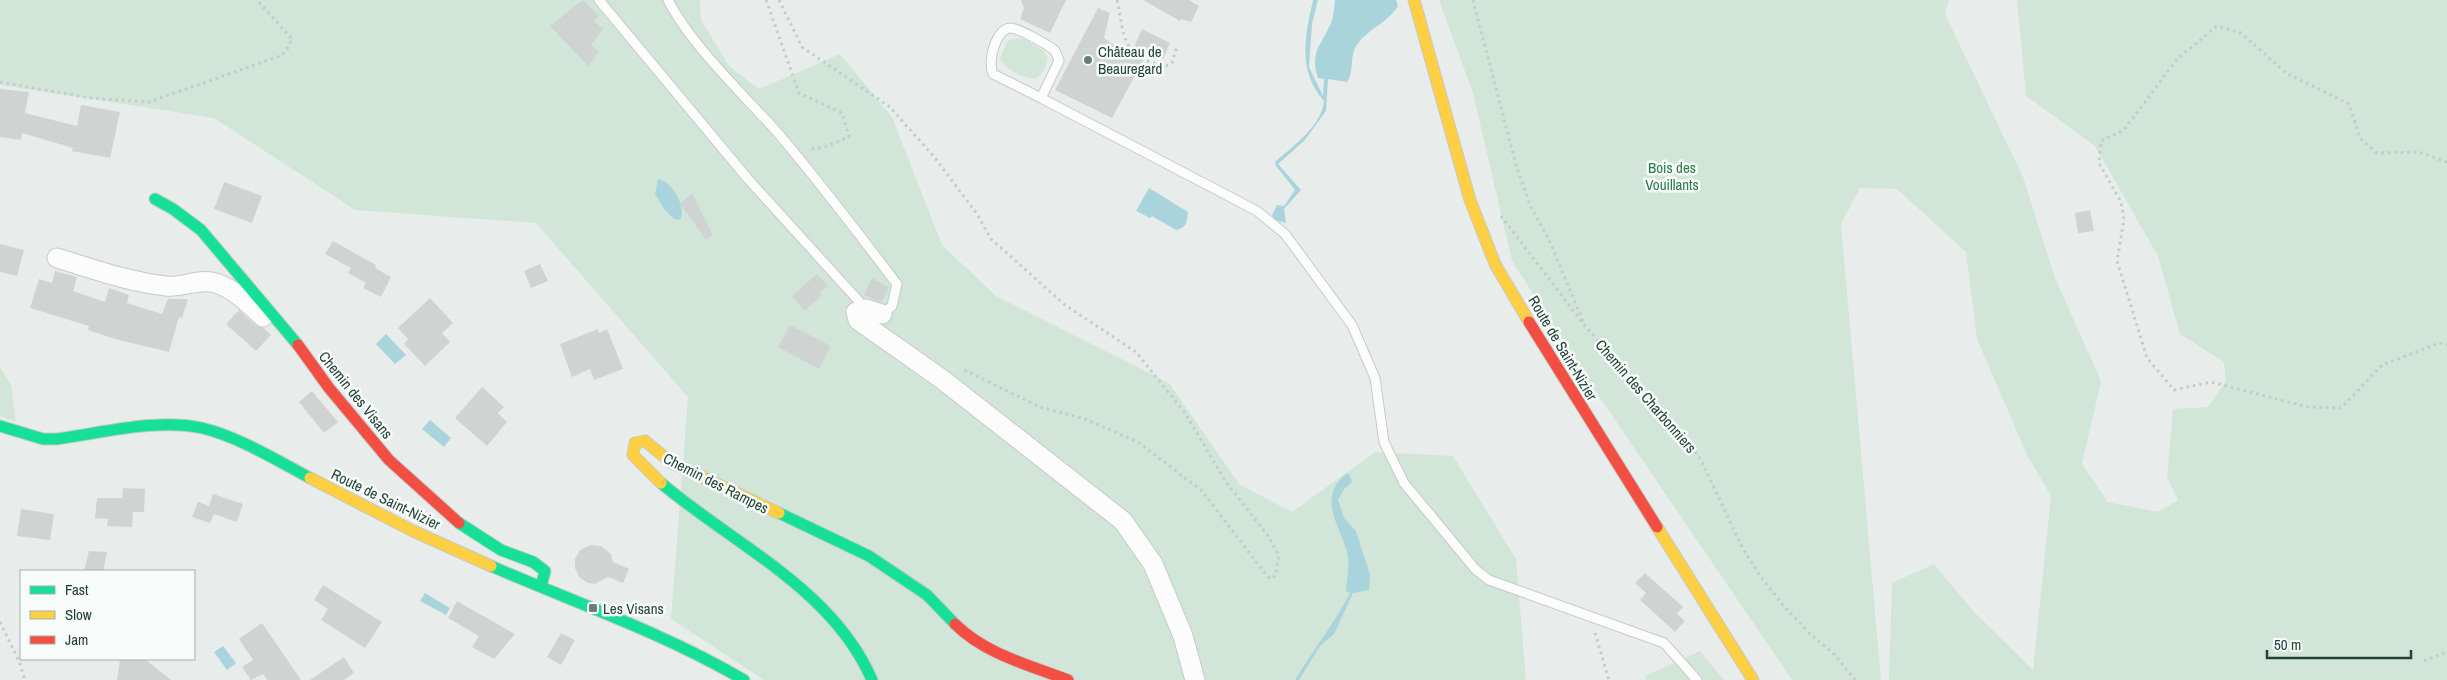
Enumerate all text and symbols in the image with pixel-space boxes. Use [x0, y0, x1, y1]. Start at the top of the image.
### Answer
place label: Château de Beauregard [1098, 41, 1162, 79]
marker: Château de Beauregard [1082, 54, 1094, 66]
park label: Bois des Vouillants [1645, 157, 1699, 195]
street label: Route de Saint-Nizier [1523, 292, 1603, 404]
street label: Chemin des Charbonniers [1591, 335, 1701, 457]
street label: Chemin des Visans [314, 347, 398, 443]
street label: Chemin des Rampes [660, 447, 772, 519]
street label: Route de Saint-Nizier [328, 463, 444, 535]
legend [20, 570, 195, 660]
text: Fast [65, 579, 89, 600]
place label: Les Visans [603, 598, 664, 619]
marker: Les Visans [587, 602, 599, 614]
text: Slow [65, 604, 92, 625]
scale bar [2267, 628, 2411, 660]
text: Jam [65, 629, 88, 650]
text: 50 m [2274, 634, 2301, 655]

